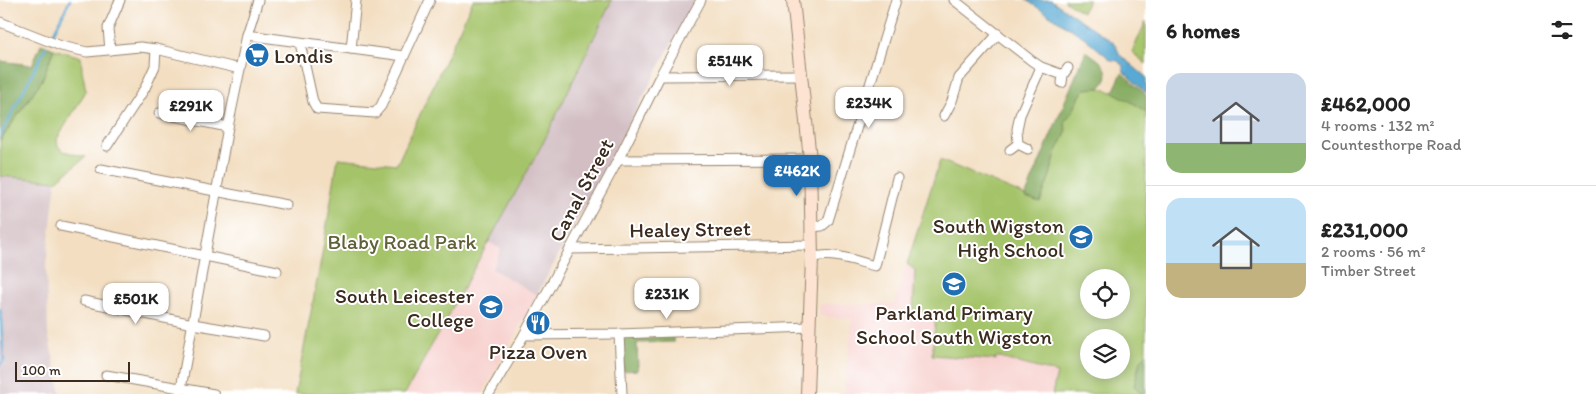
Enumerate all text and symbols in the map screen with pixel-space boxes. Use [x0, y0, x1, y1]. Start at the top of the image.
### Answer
icon: filters [1548, 16, 1576, 44]
text: 6 homes [1166, 18, 1240, 43]
supermarket icon: Londis [244, 42, 270, 68]
place label: Londis [274, 43, 333, 68]
pin: £514K [695, 44, 765, 87]
text: £514K [708, 51, 752, 70]
pin: £234K [834, 86, 904, 129]
pin: £291K [156, 90, 226, 132]
text: £462,000 [1321, 91, 1411, 116]
text: £234K [846, 93, 892, 112]
icon: home [1206, 93, 1266, 153]
text: £291K [170, 96, 213, 115]
text: 4 rooms · 132 m² [1321, 116, 1435, 135]
street label: Canal Street [543, 134, 619, 246]
text: Countesthorpe Road [1321, 135, 1461, 154]
pin: £462K [762, 154, 832, 197]
text: £462K [774, 161, 820, 180]
place label: South Wigston High School [933, 213, 1064, 262]
street label: Healey Street [629, 215, 751, 243]
text: £231,000 [1321, 217, 1408, 242]
icon: home [1206, 218, 1266, 278]
school or university icon: South Wigston High School [1068, 224, 1094, 250]
park label: Blaby Road Park [328, 229, 477, 254]
text: 2 rooms · 56 m² [1321, 242, 1426, 261]
text: Timber Street [1321, 261, 1416, 280]
map controls [1080, 269, 1130, 379]
button: locate [1080, 269, 1130, 319]
school or university icon: Parkland Primary School South Wigston [941, 271, 967, 297]
pin: £231K [632, 278, 702, 320]
pin: £501K [101, 282, 171, 325]
place label: South Leicester College [335, 283, 475, 332]
text: £231K [645, 284, 689, 303]
text: £501K [114, 289, 158, 308]
school or university icon: South Leicester College [478, 294, 504, 320]
place label: Parkland Primary School South Wigston [856, 300, 1052, 349]
restaurant icon: Pizza Oven [525, 310, 551, 336]
button: layers [1080, 329, 1130, 379]
place label: Pizza Oven [489, 339, 587, 364]
scale bar [15, 359, 130, 382]
text: 100 m [22, 362, 61, 379]

